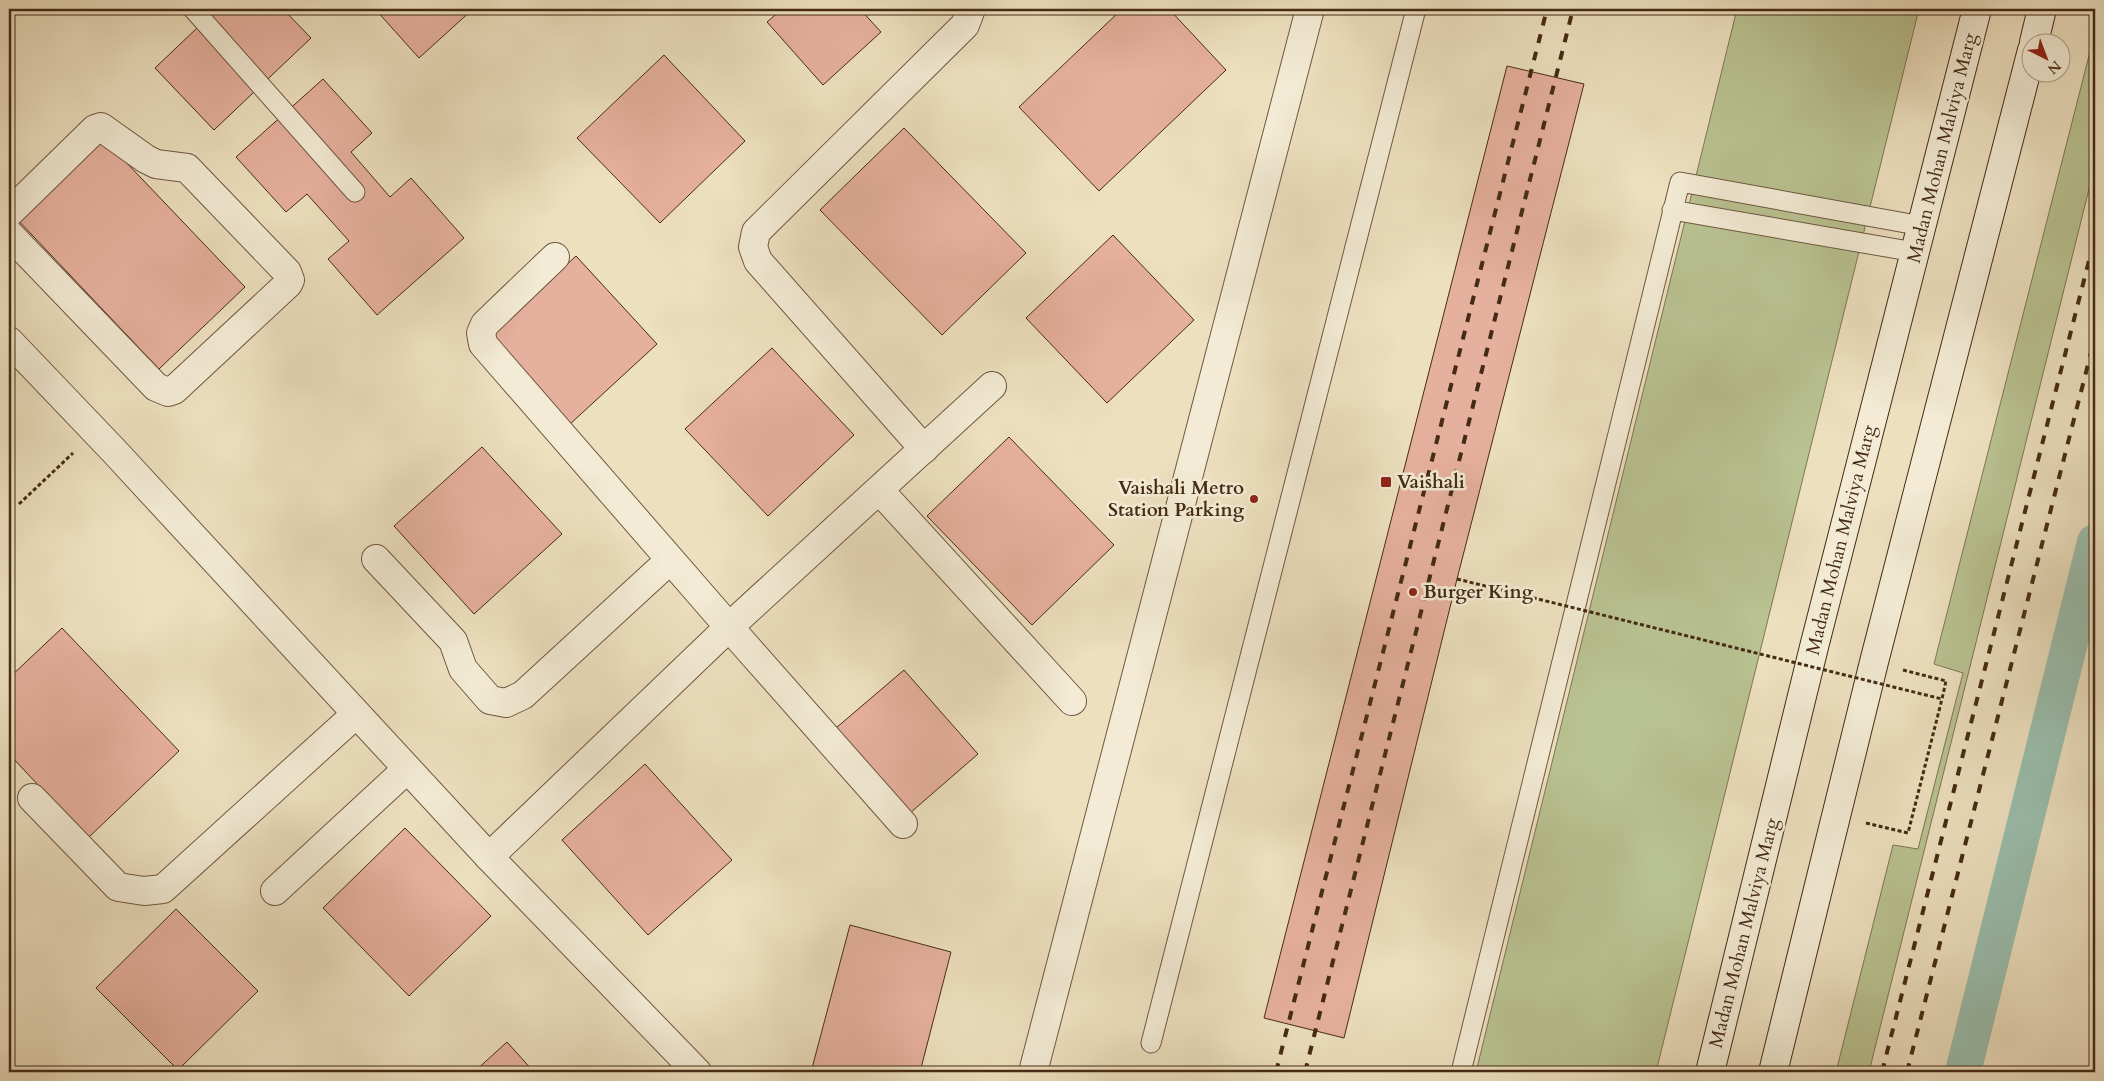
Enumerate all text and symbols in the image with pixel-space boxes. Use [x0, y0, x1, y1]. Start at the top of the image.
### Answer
street label: Madan Mohan Malviya Marg [1901, 30, 1983, 266]
north arrow [2022, 32, 2072, 82]
text: N [2043, 56, 2065, 78]
street label: Madan Mohan Malviya Marg [1800, 422, 1882, 658]
place label: Vaishali [1397, 469, 1465, 495]
place label: Vaishali Metro Station Parking [1108, 475, 1245, 523]
marker: Vaishali [1379, 475, 1393, 489]
marker: Vaishali Metro Station Parking [1248, 493, 1260, 505]
place label: Burger King [1423, 579, 1534, 605]
marker: Burger King [1407, 586, 1419, 598]
street label: Madan Mohan Malviya Marg [1703, 815, 1785, 1051]

